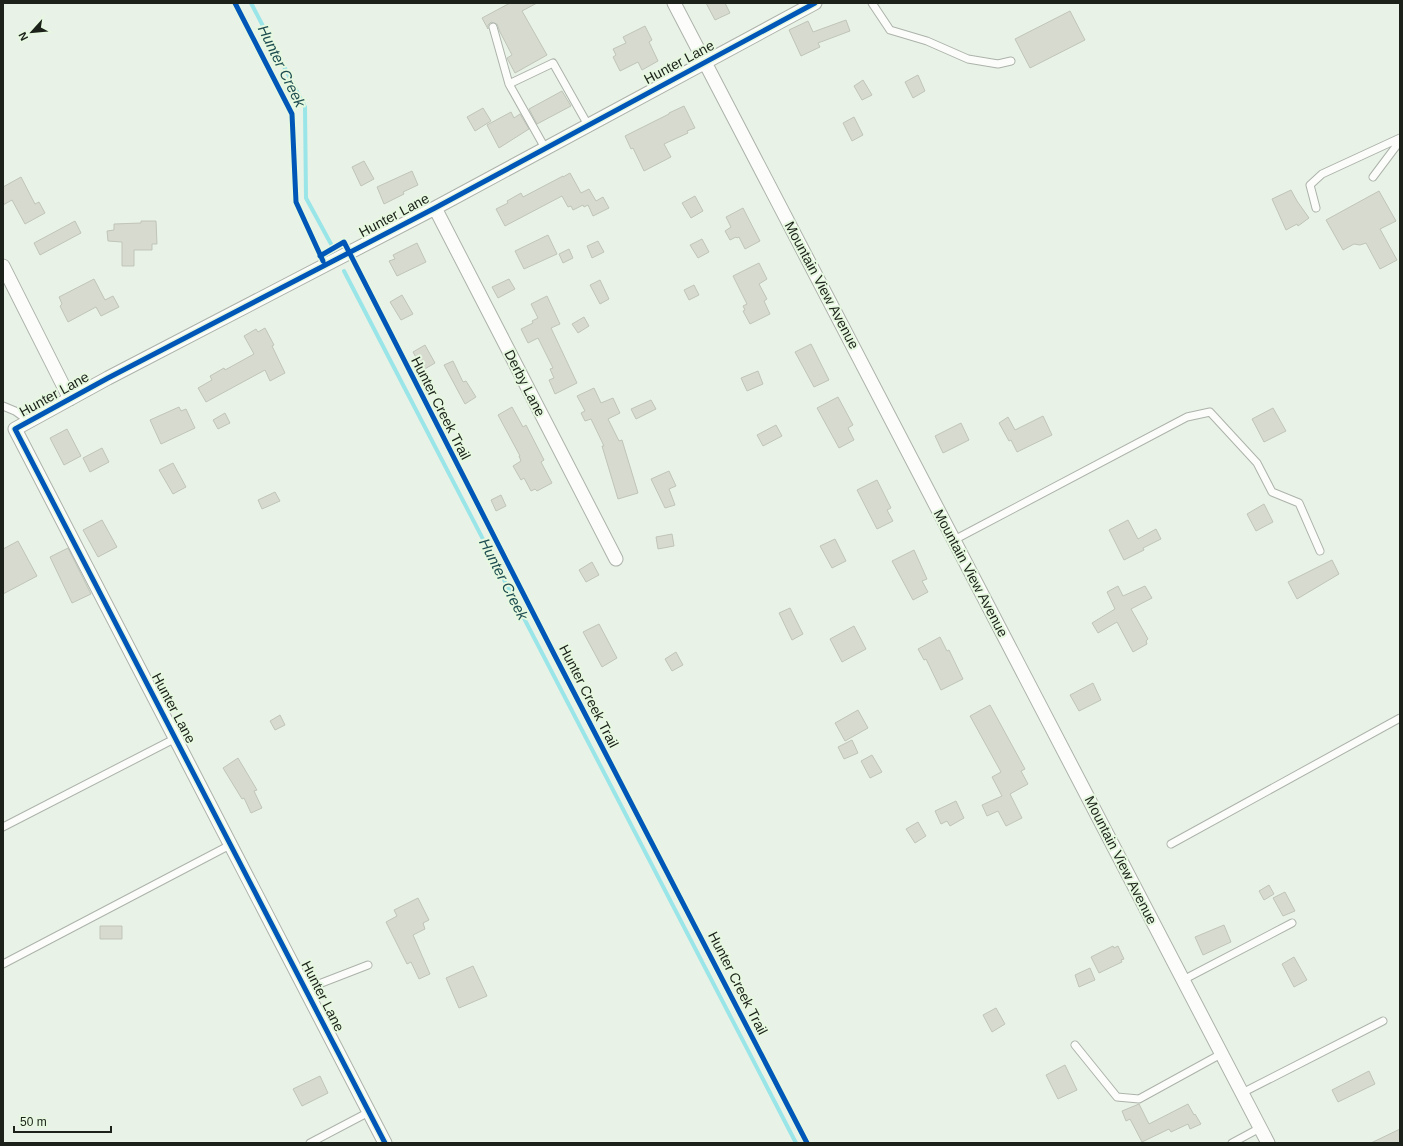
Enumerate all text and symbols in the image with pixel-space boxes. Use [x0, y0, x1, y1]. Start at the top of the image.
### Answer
north arrow [12, 12, 52, 52]
water label: Hunter Creek [255, 22, 310, 111]
text: N [16, 30, 30, 43]
street label: Hunter Lane [641, 37, 717, 87]
street label: Hunter Lane [356, 190, 432, 240]
street label: Mountain View Avenue [782, 219, 862, 352]
street label: Derby Lane [501, 347, 549, 419]
street label: Hunter Creek Trail [408, 354, 474, 462]
street label: Hunter Lane [16, 368, 92, 420]
street label: Mountain View Avenue [931, 507, 1011, 640]
water label: Hunter Creek [476, 535, 533, 624]
street label: Hunter Creek Trail [556, 642, 622, 750]
street label: Hunter Lane [149, 670, 199, 746]
street label: Mountain View Avenue [1082, 793, 1160, 927]
street label: Hunter Creek Trail [705, 929, 771, 1037]
street label: Hunter Lane [298, 958, 348, 1034]
scale bar [14, 1108, 111, 1134]
text: 50 m [20, 1115, 47, 1129]

